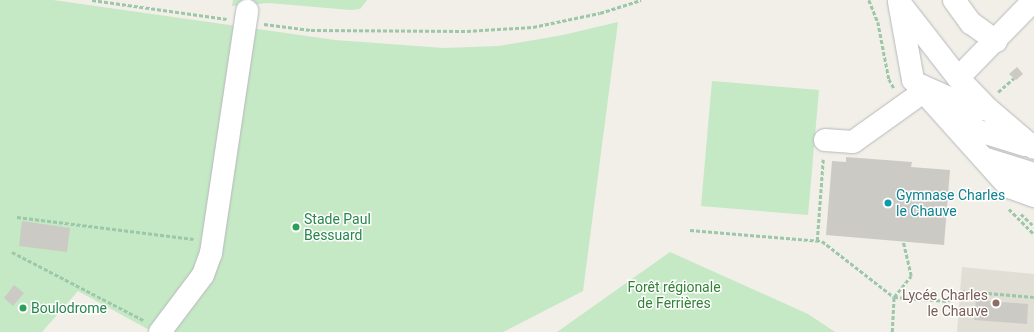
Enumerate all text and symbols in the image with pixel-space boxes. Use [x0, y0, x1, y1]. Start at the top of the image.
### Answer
place label: Gymnase Charles le Chauve [896, 187, 1005, 220]
marker: Gymnase Charles le Chauve [883, 198, 893, 208]
place label: Stade Paul Bessuard [304, 211, 371, 244]
marker: Stade Paul Bessuard [291, 222, 301, 232]
park label: Forêt régionale de Ferrières [627, 279, 721, 312]
place label: Lycée Charles le Chauve [902, 287, 988, 320]
marker: Lycée Charles le Chauve [991, 298, 1001, 308]
place label: Boulodrome [31, 300, 107, 316]
marker: Boulodrome [18, 303, 28, 313]

